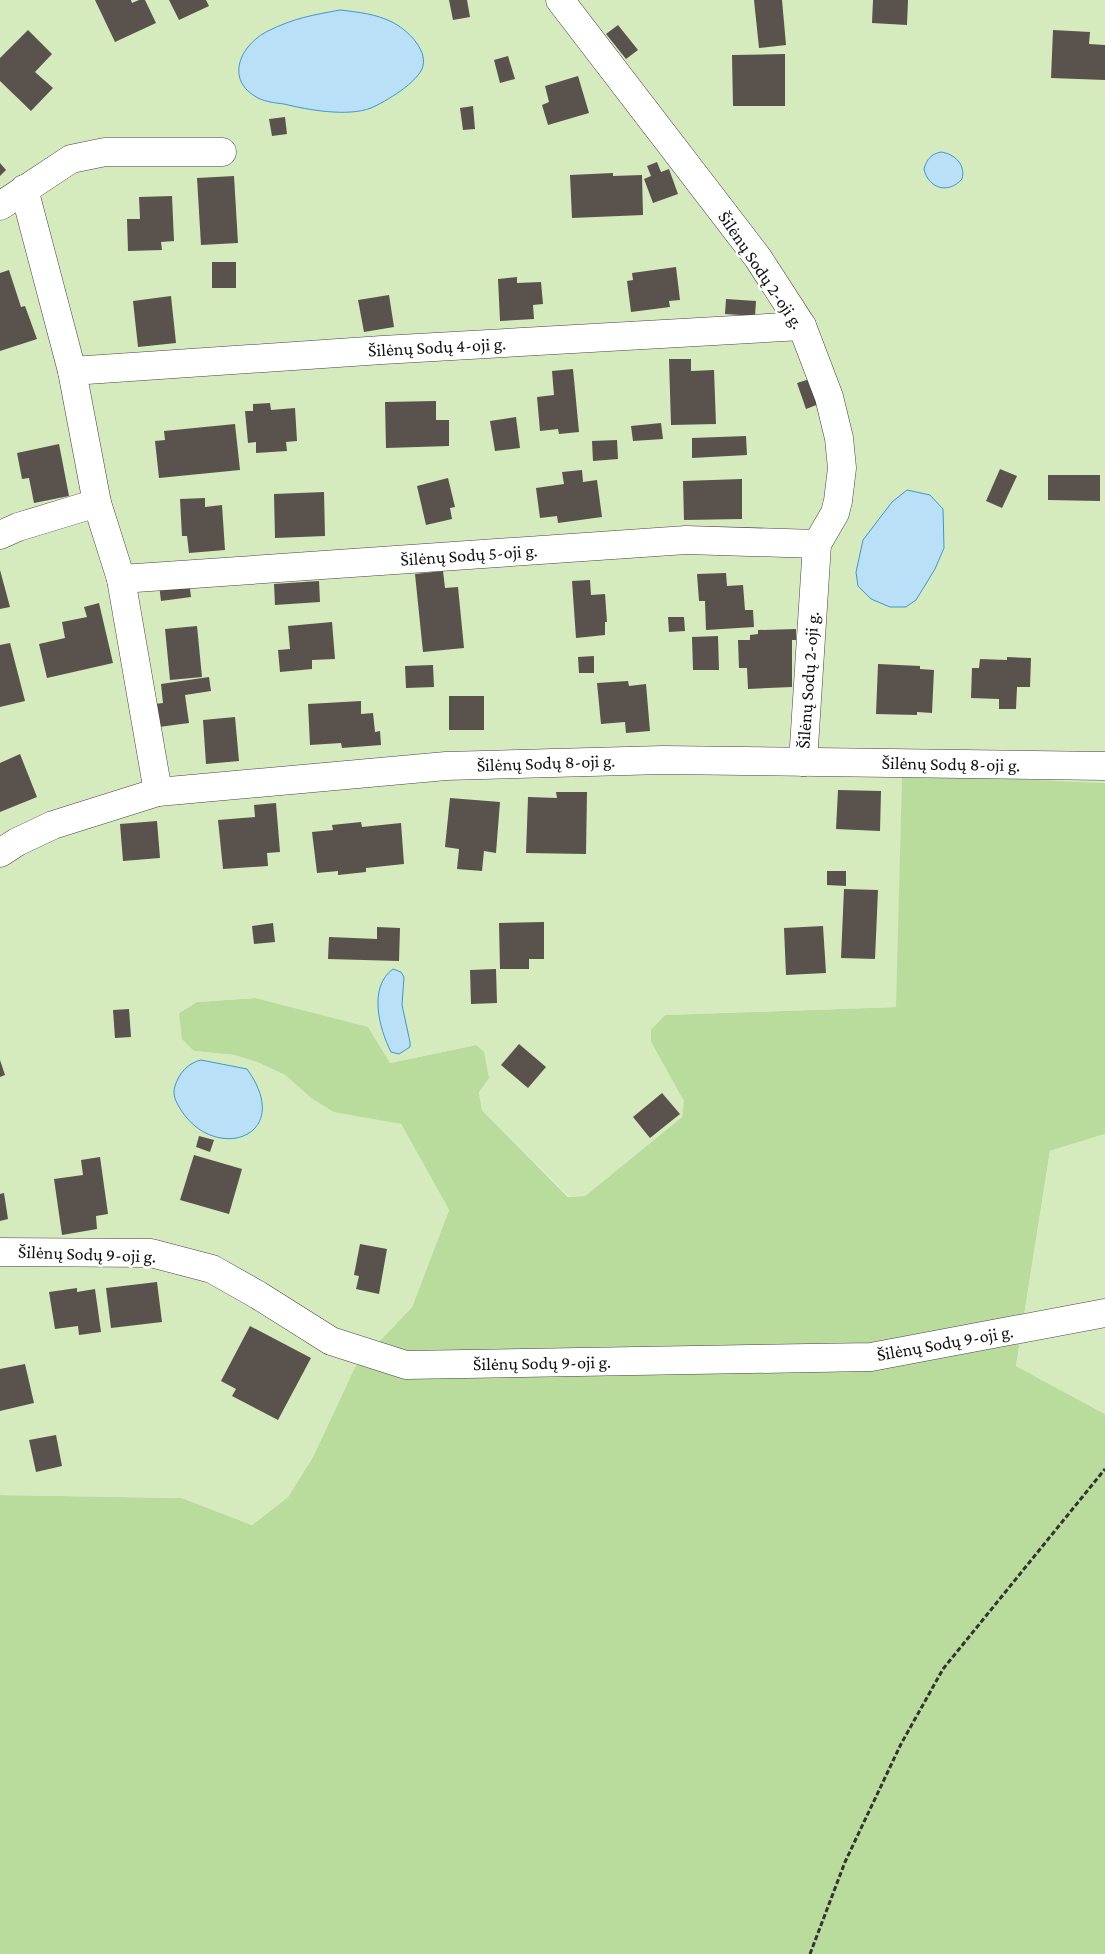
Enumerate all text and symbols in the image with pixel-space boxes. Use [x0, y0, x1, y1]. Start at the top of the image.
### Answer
street label: Šilėnų Sodų 2-oji g. [713, 207, 808, 333]
street label: Šilėnų Sodų 4-oji g. [368, 333, 507, 362]
street label: Šilėnų Sodų 5-oji g. [400, 540, 538, 571]
street label: Šilėnų Sodų 2-oji g. [793, 611, 824, 749]
street label: Šilėnų Sodų 8-oji g. [476, 751, 616, 776]
street label: Šilėnų Sodų 8-oji g. [882, 753, 1020, 776]
street label: Šilėnų Sodų 9-oji g. [18, 1242, 156, 1267]
street label: Šilėnų Sodų 9-oji g. [875, 1321, 1015, 1366]
street label: Šilėnų Sodų 9-oji g. [473, 1352, 611, 1375]

